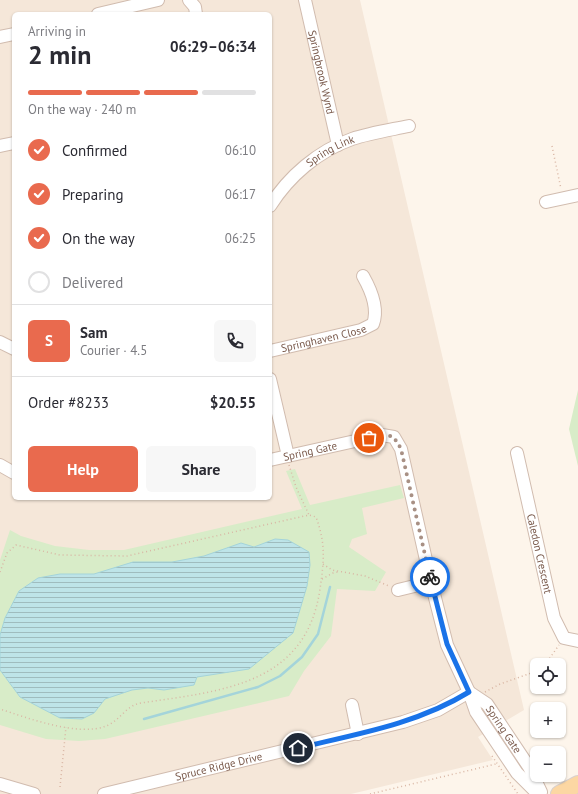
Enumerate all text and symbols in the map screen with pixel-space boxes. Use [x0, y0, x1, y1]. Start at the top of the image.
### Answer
text: Arriving in [28, 23, 86, 40]
street label: Springbrook Wynd [305, 29, 338, 116]
text: 06:29–06:34 [170, 37, 256, 56]
text: 2 min [28, 38, 91, 71]
text: On the way · 240 m [28, 101, 136, 118]
street label: Spring Link [303, 132, 357, 170]
icon: check [28, 139, 50, 161]
text: Confirmed [62, 141, 127, 160]
text: 06:10 [225, 142, 256, 159]
icon: check [28, 183, 50, 205]
text: Preparing [62, 185, 124, 204]
text: 06:17 [225, 186, 256, 203]
icon: check [28, 227, 50, 249]
text: On the way [62, 229, 135, 248]
text: 06:25 [225, 230, 256, 247]
text: Delivered [62, 273, 123, 292]
button: phone [214, 320, 256, 362]
street label: Springhaven Close [279, 321, 369, 355]
text: Sam [80, 323, 107, 342]
text: S [45, 331, 53, 350]
text: Courier · 4.5 [80, 342, 147, 359]
text: Order #8233 [28, 393, 109, 412]
text: $20.55 [210, 393, 256, 412]
pin [352, 421, 386, 455]
icon: bag [358, 427, 380, 449]
street label: Spring Gate [282, 438, 339, 464]
button: Help [28, 446, 138, 492]
button: Share [146, 446, 256, 492]
street label: Caledon Crescent [524, 512, 555, 595]
courier [410, 557, 450, 597]
icon: bike [419, 566, 441, 588]
map controls [530, 658, 566, 782]
button: locate [530, 658, 566, 694]
button: + [530, 702, 566, 738]
street label: Spring Gate [483, 703, 525, 756]
pin [281, 731, 315, 765]
icon: home [287, 737, 309, 759]
button: − [530, 746, 566, 782]
street label: Spruce Ridge Drive [174, 749, 264, 784]

